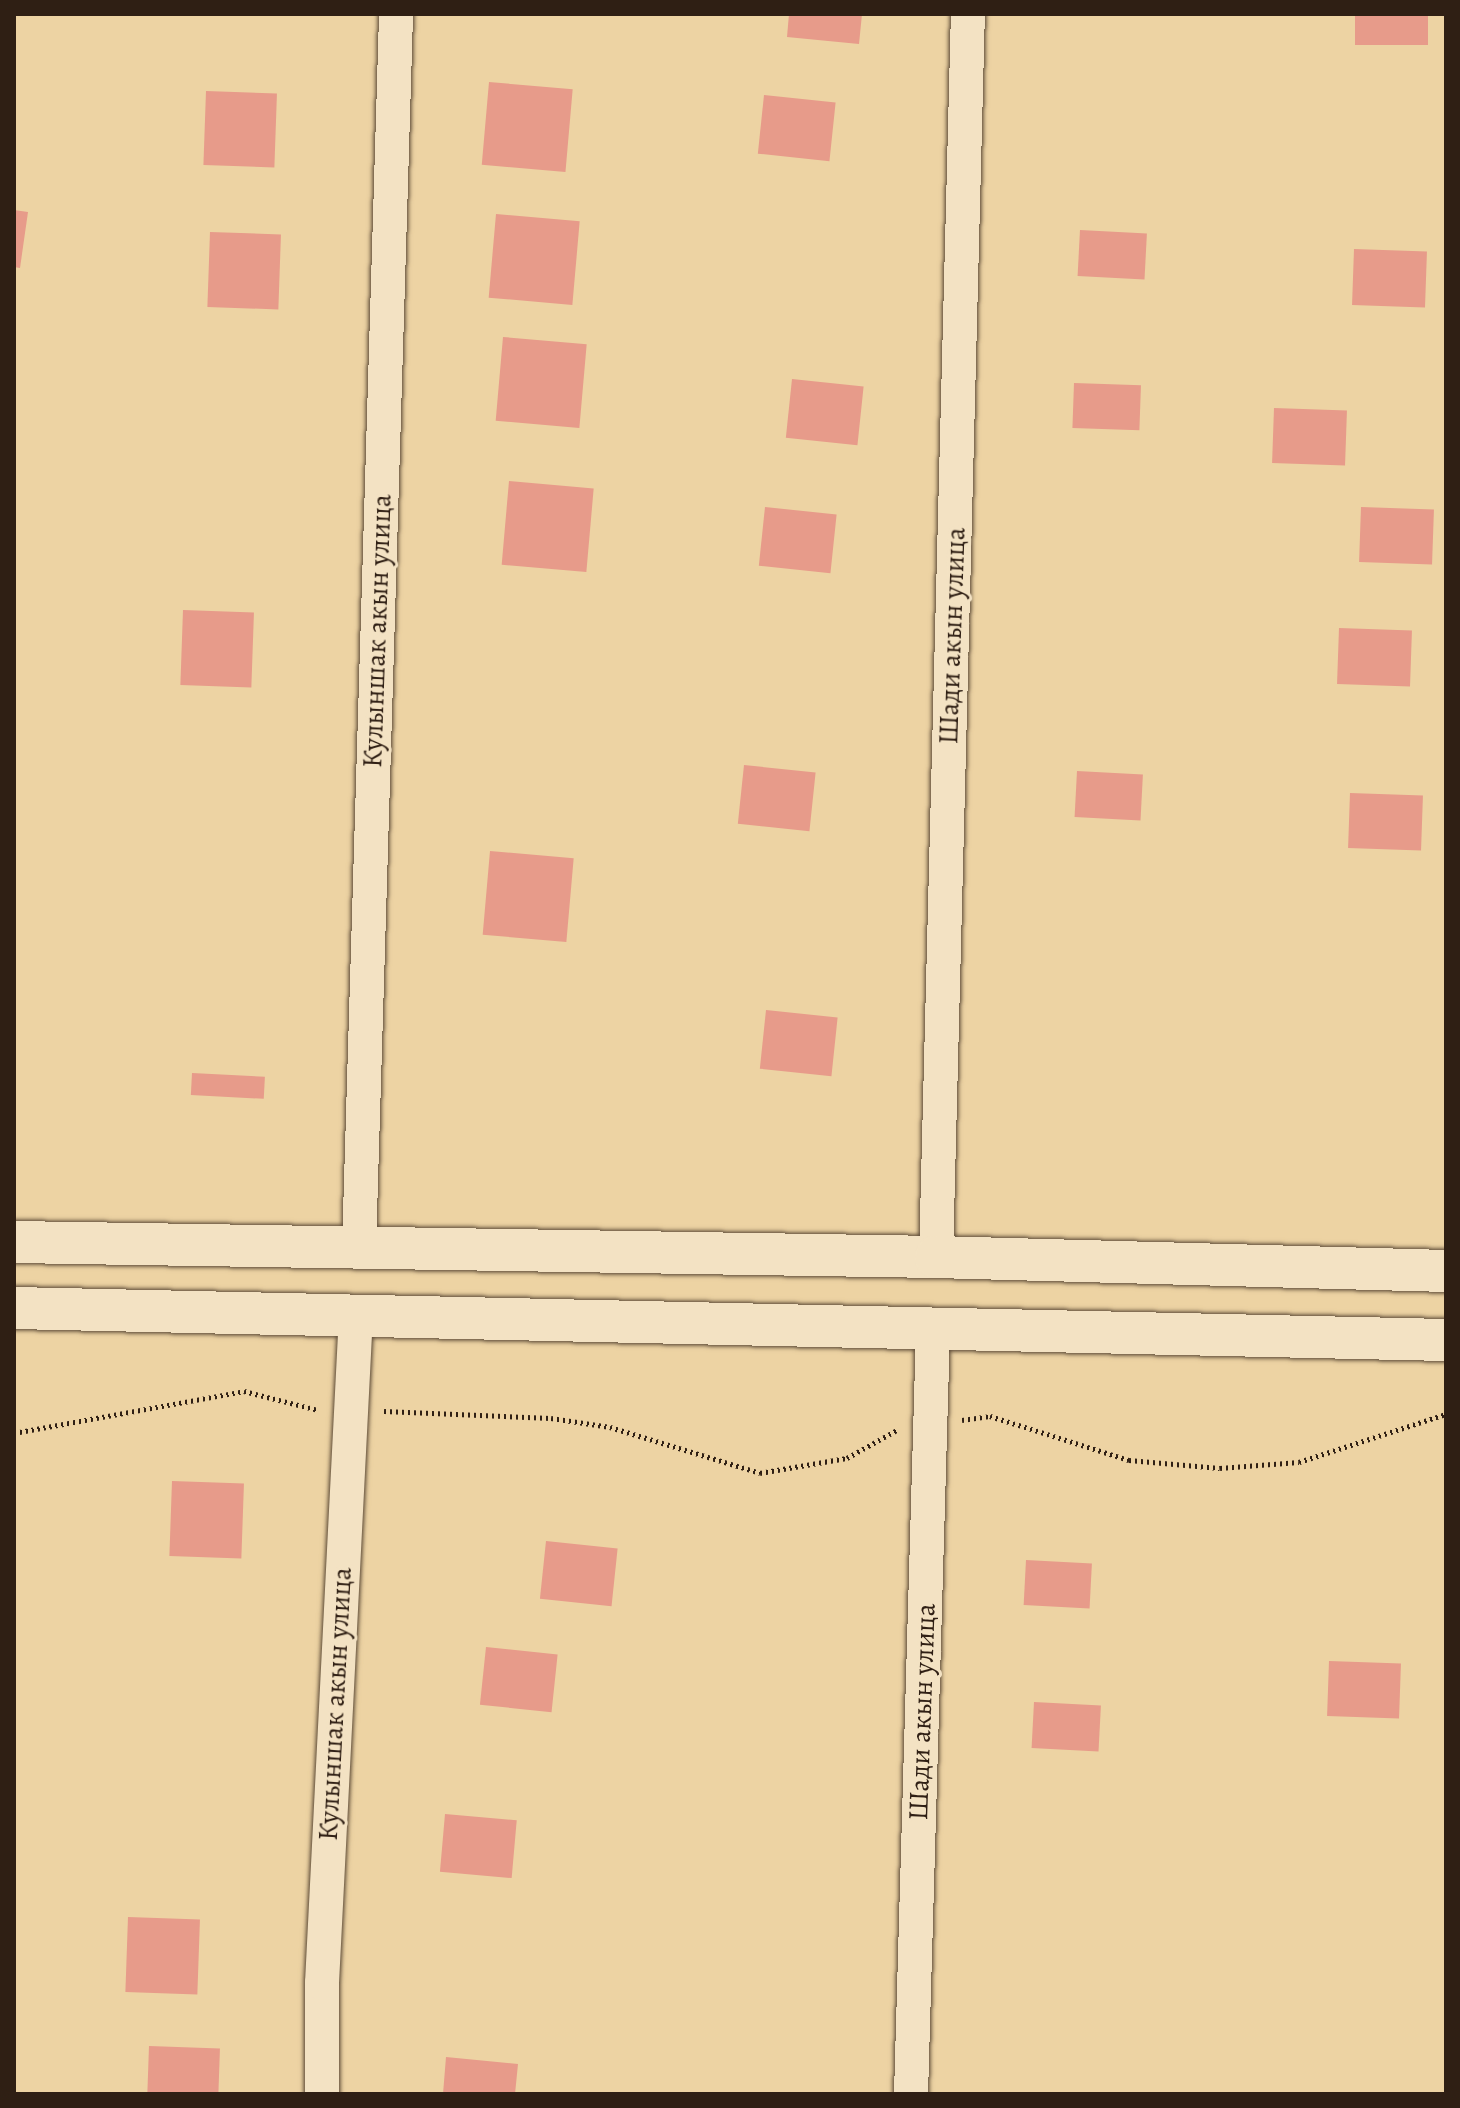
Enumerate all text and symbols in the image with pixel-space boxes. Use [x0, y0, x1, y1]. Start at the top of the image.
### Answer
street label: Кулыншак акын улица [355, 494, 399, 768]
street label: Шади акын улица [931, 527, 973, 745]
street label: Кулыншак акын улица [311, 1566, 359, 1842]
street label: Шади акын улица [901, 1603, 943, 1821]

